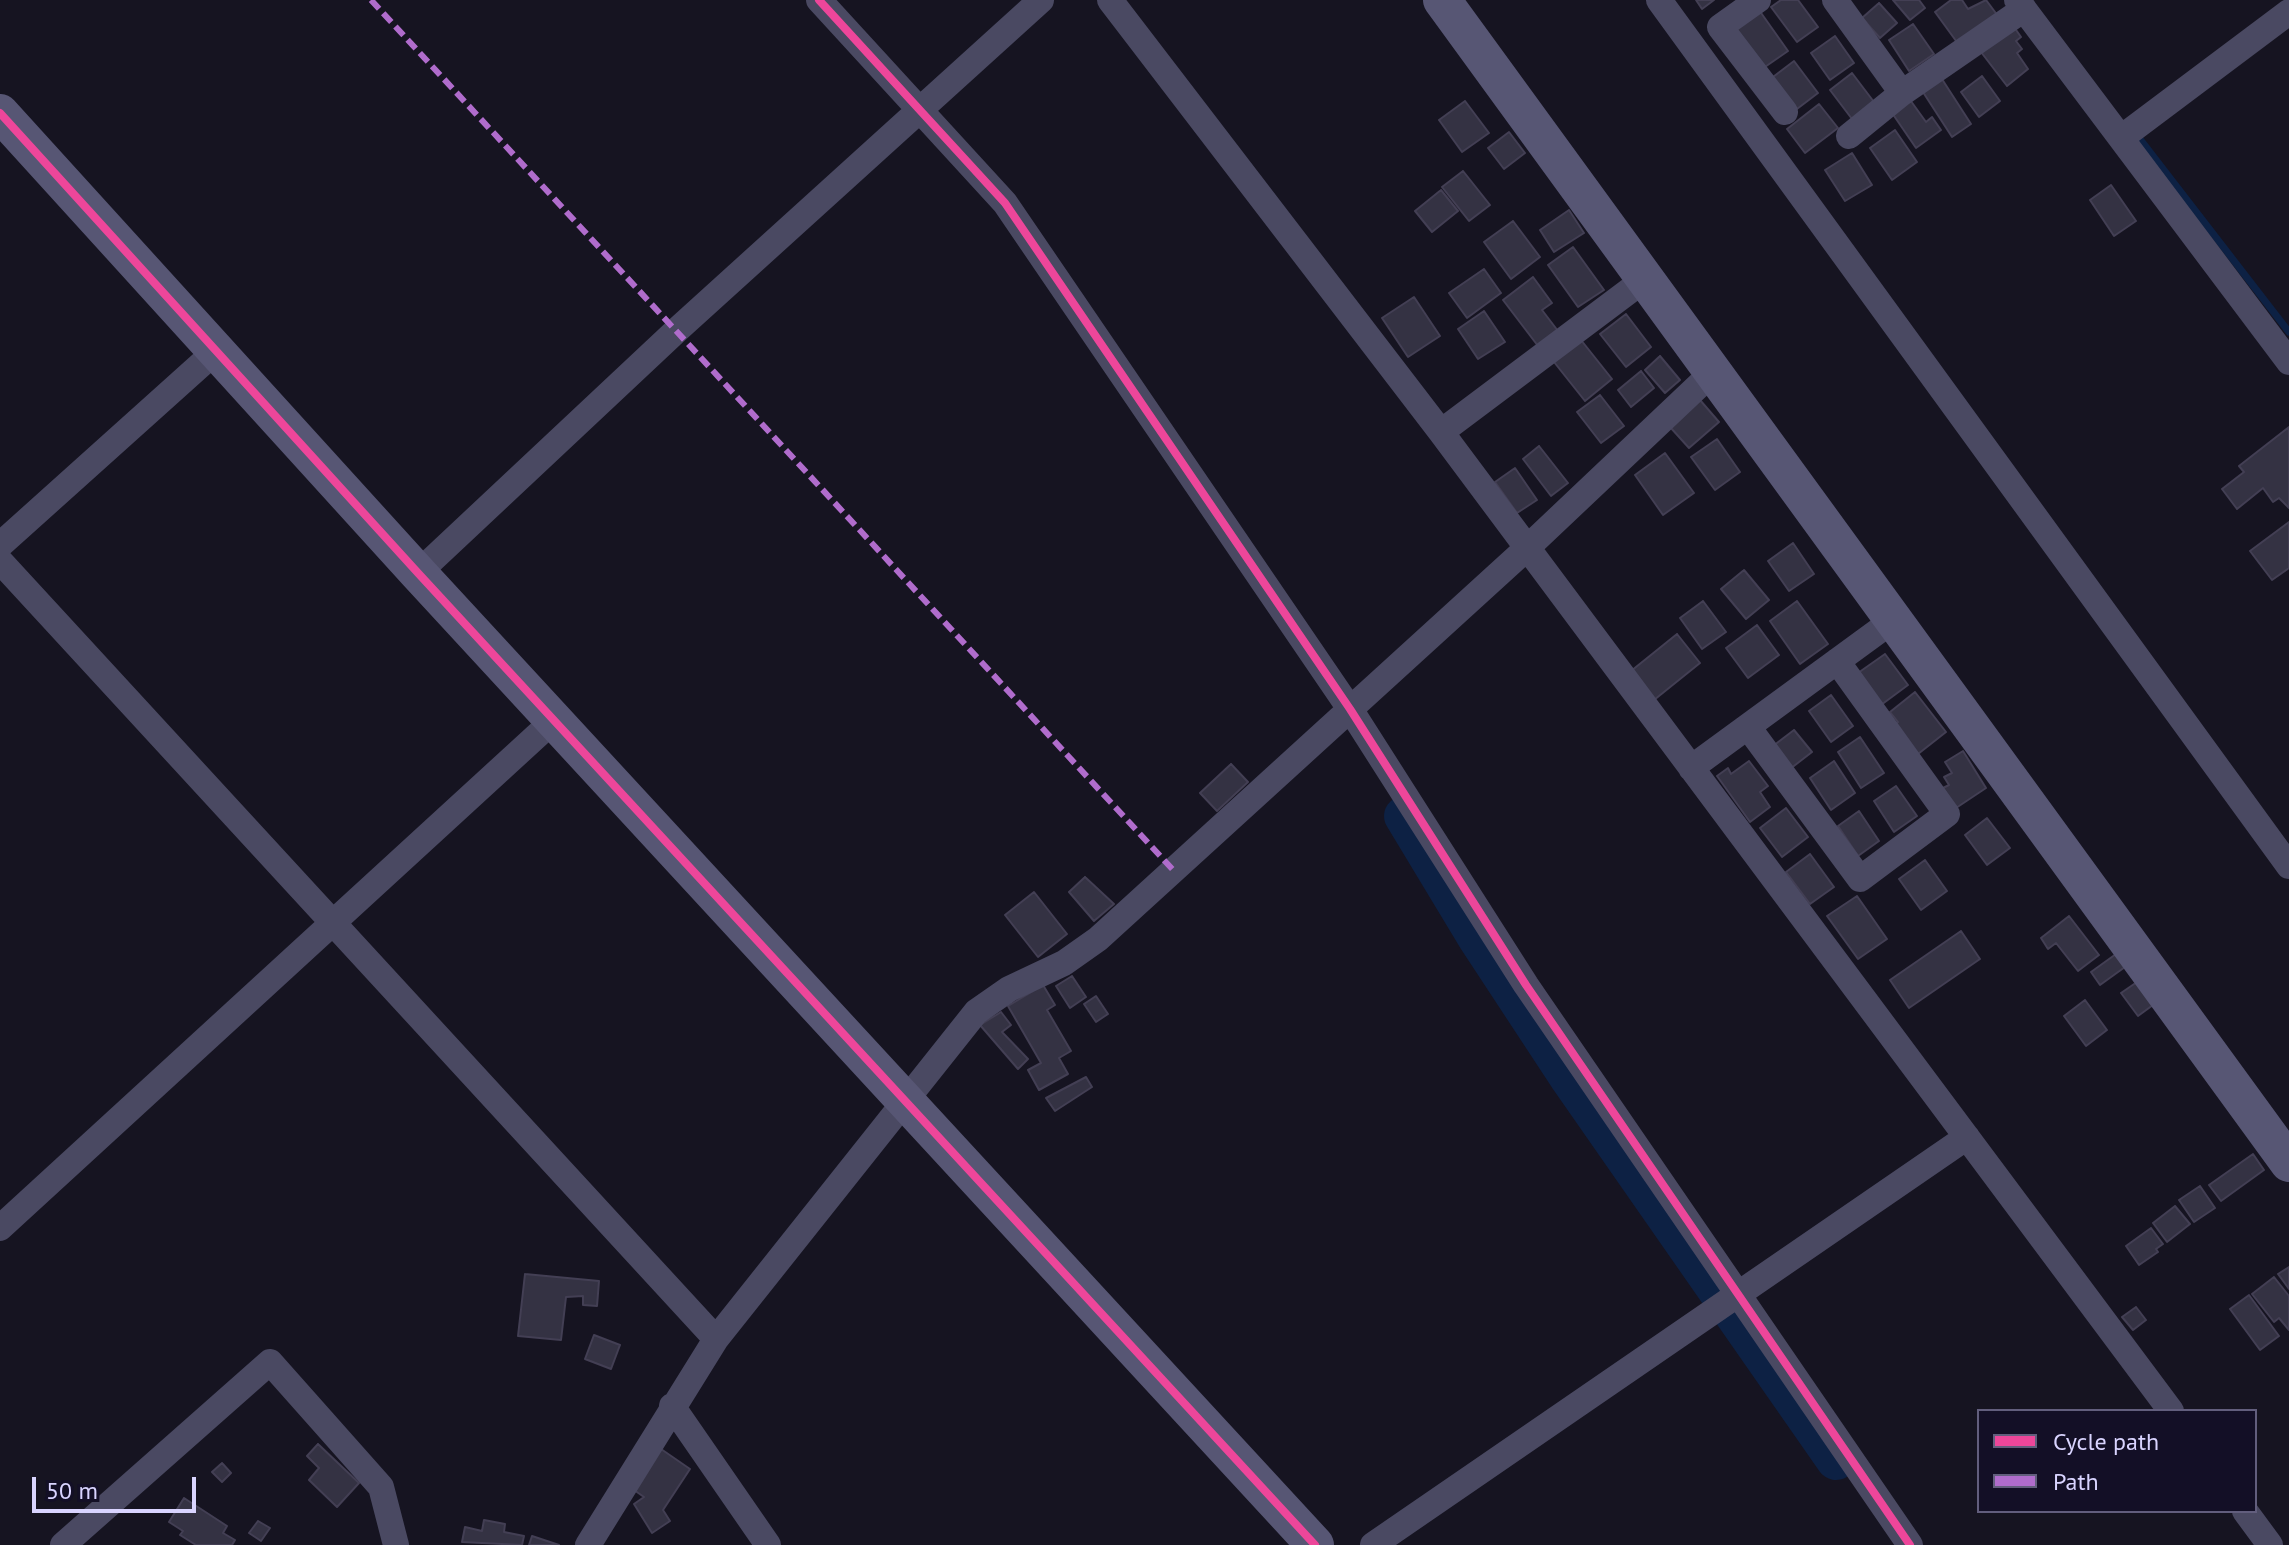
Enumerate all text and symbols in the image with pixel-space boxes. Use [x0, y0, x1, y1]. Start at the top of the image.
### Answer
legend [1977, 1409, 2257, 1513]
text: Cycle path [2053, 1426, 2159, 1457]
scale bar [36, 1461, 200, 1511]
text: Path [2053, 1466, 2099, 1497]
text: 50 m [46, 1475, 98, 1506]

